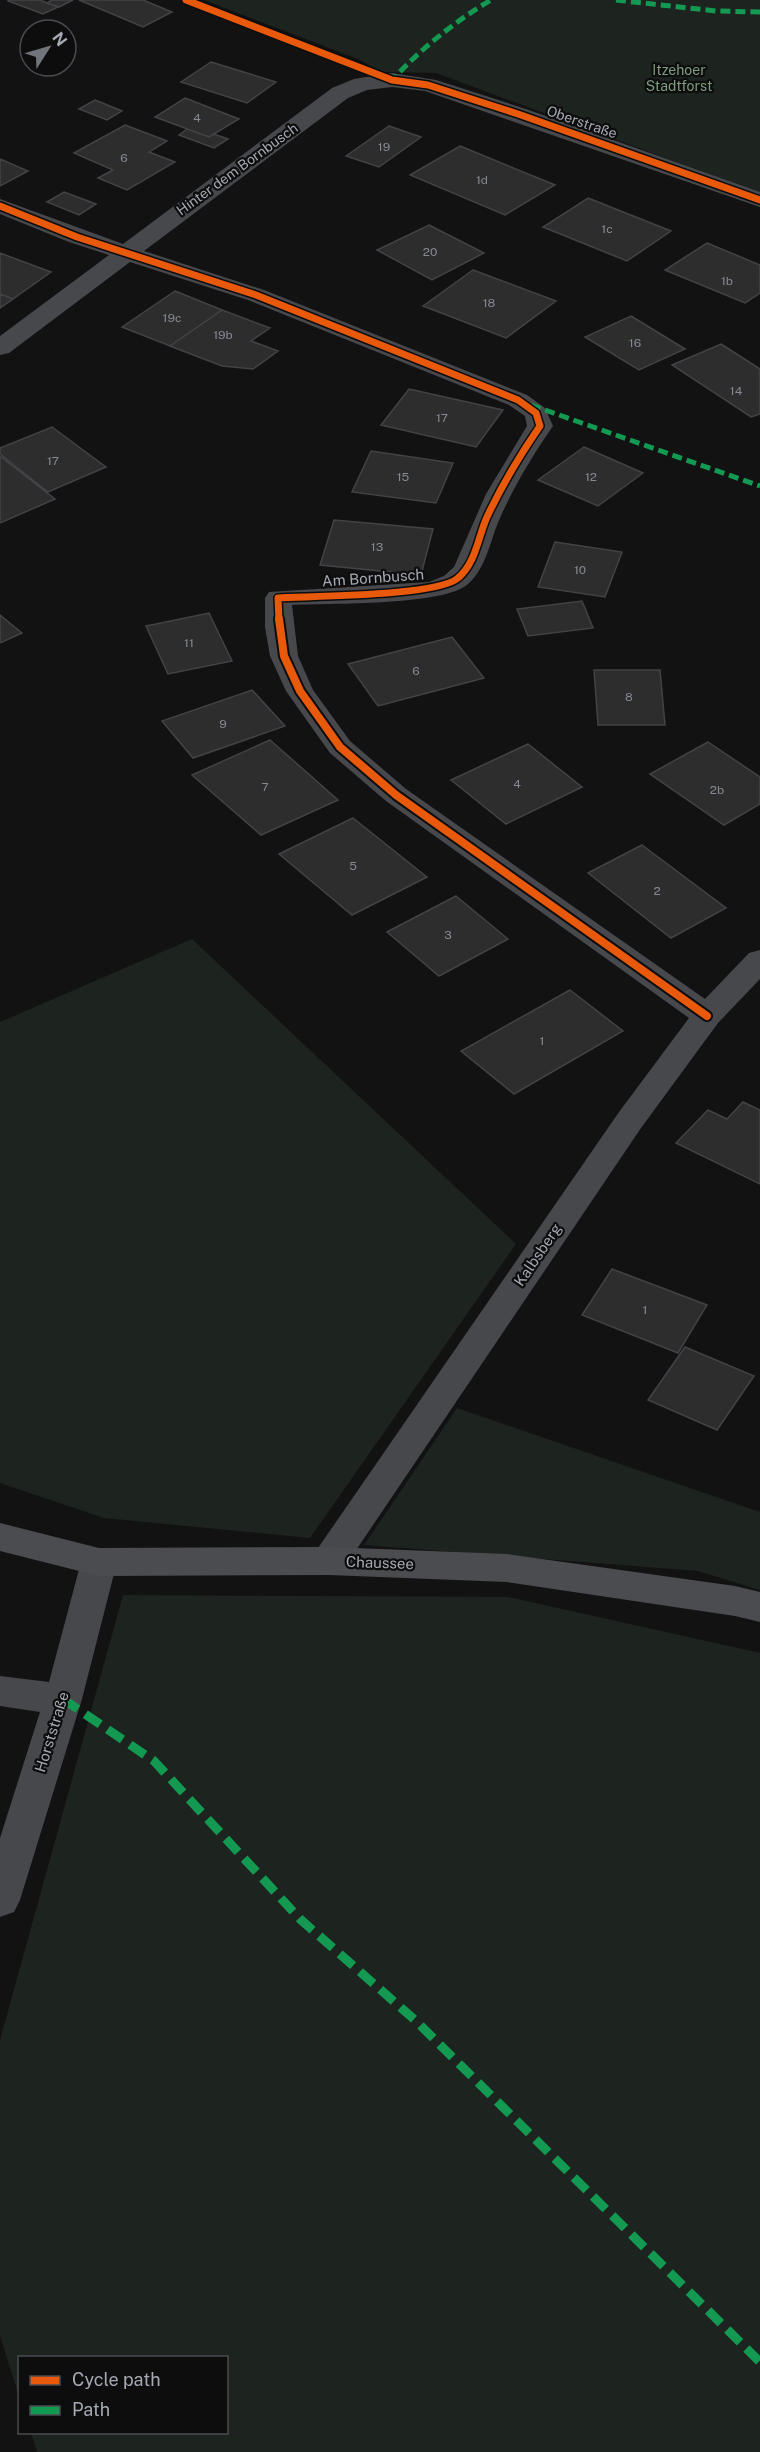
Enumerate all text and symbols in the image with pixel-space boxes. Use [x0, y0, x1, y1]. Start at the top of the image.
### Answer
north arrow [18, 18, 78, 78]
text: N [48, 29, 71, 50]
park label: Itzehoer Stadtforst [646, 62, 712, 94]
street label: Oberstraße [545, 102, 619, 142]
house number: 4 [193, 111, 201, 125]
street label: Hinter dem Bornbusch [173, 120, 301, 218]
house number: 19 [378, 140, 390, 154]
house number: 6 [120, 151, 128, 165]
house number: 1d [476, 173, 488, 187]
house number: 1c [601, 222, 613, 236]
house number: 20 [423, 245, 437, 259]
house number: 1b [721, 274, 733, 288]
house number: 18 [483, 296, 496, 310]
house number: 19c [163, 311, 181, 325]
house number: 19b [213, 328, 233, 342]
house number: 16 [629, 336, 641, 350]
house number: 14 [730, 384, 743, 398]
house number: 17 [436, 411, 448, 425]
house number: 17 [47, 454, 59, 468]
house number: 15 [397, 470, 410, 484]
house number: 12 [585, 470, 597, 484]
house number: 13 [371, 540, 383, 554]
house number: 10 [574, 563, 586, 577]
street label: Am Bornbusch [321, 565, 425, 590]
house number: 11 [184, 636, 194, 650]
house number: 6 [412, 664, 420, 678]
house number: 8 [625, 690, 633, 704]
house number: 9 [219, 717, 227, 731]
house number: 4 [513, 777, 521, 791]
house number: 7 [261, 780, 269, 794]
house number: 2b [710, 783, 724, 797]
house number: 5 [349, 859, 357, 873]
house number: 2 [653, 884, 661, 898]
house number: 3 [444, 928, 452, 942]
house number: 1 [540, 1034, 544, 1048]
street label: Kalbsberg [510, 1220, 565, 1289]
house number: 1 [643, 1303, 647, 1317]
street label: Chaussee [346, 1553, 414, 1572]
street label: Horststraße [31, 1689, 72, 1774]
legend [18, 2356, 228, 2434]
text: Cycle path [72, 2369, 161, 2390]
text: Path [72, 2399, 110, 2420]

